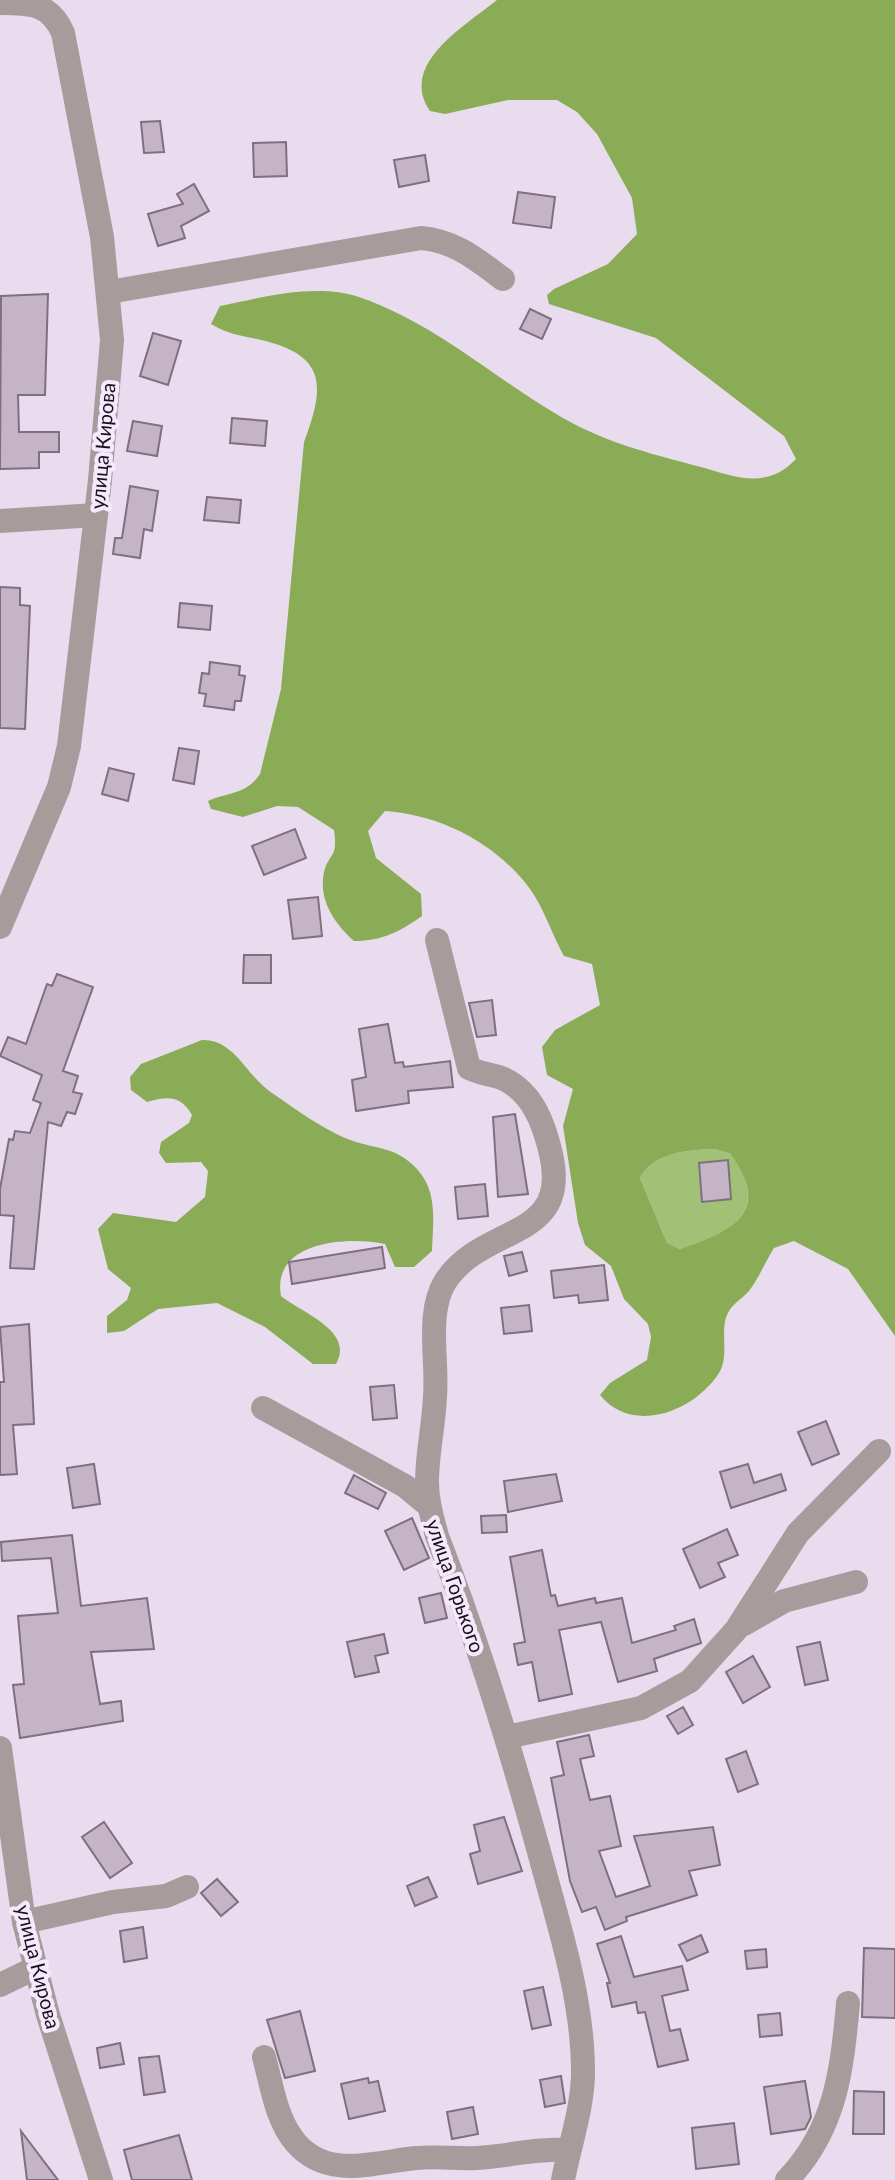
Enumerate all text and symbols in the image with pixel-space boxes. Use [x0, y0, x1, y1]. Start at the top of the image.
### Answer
street label: улица Кирова [85, 382, 119, 510]
street label: улица Горького [422, 1516, 490, 1656]
street label: улица Кирова [12, 1902, 66, 2031]

